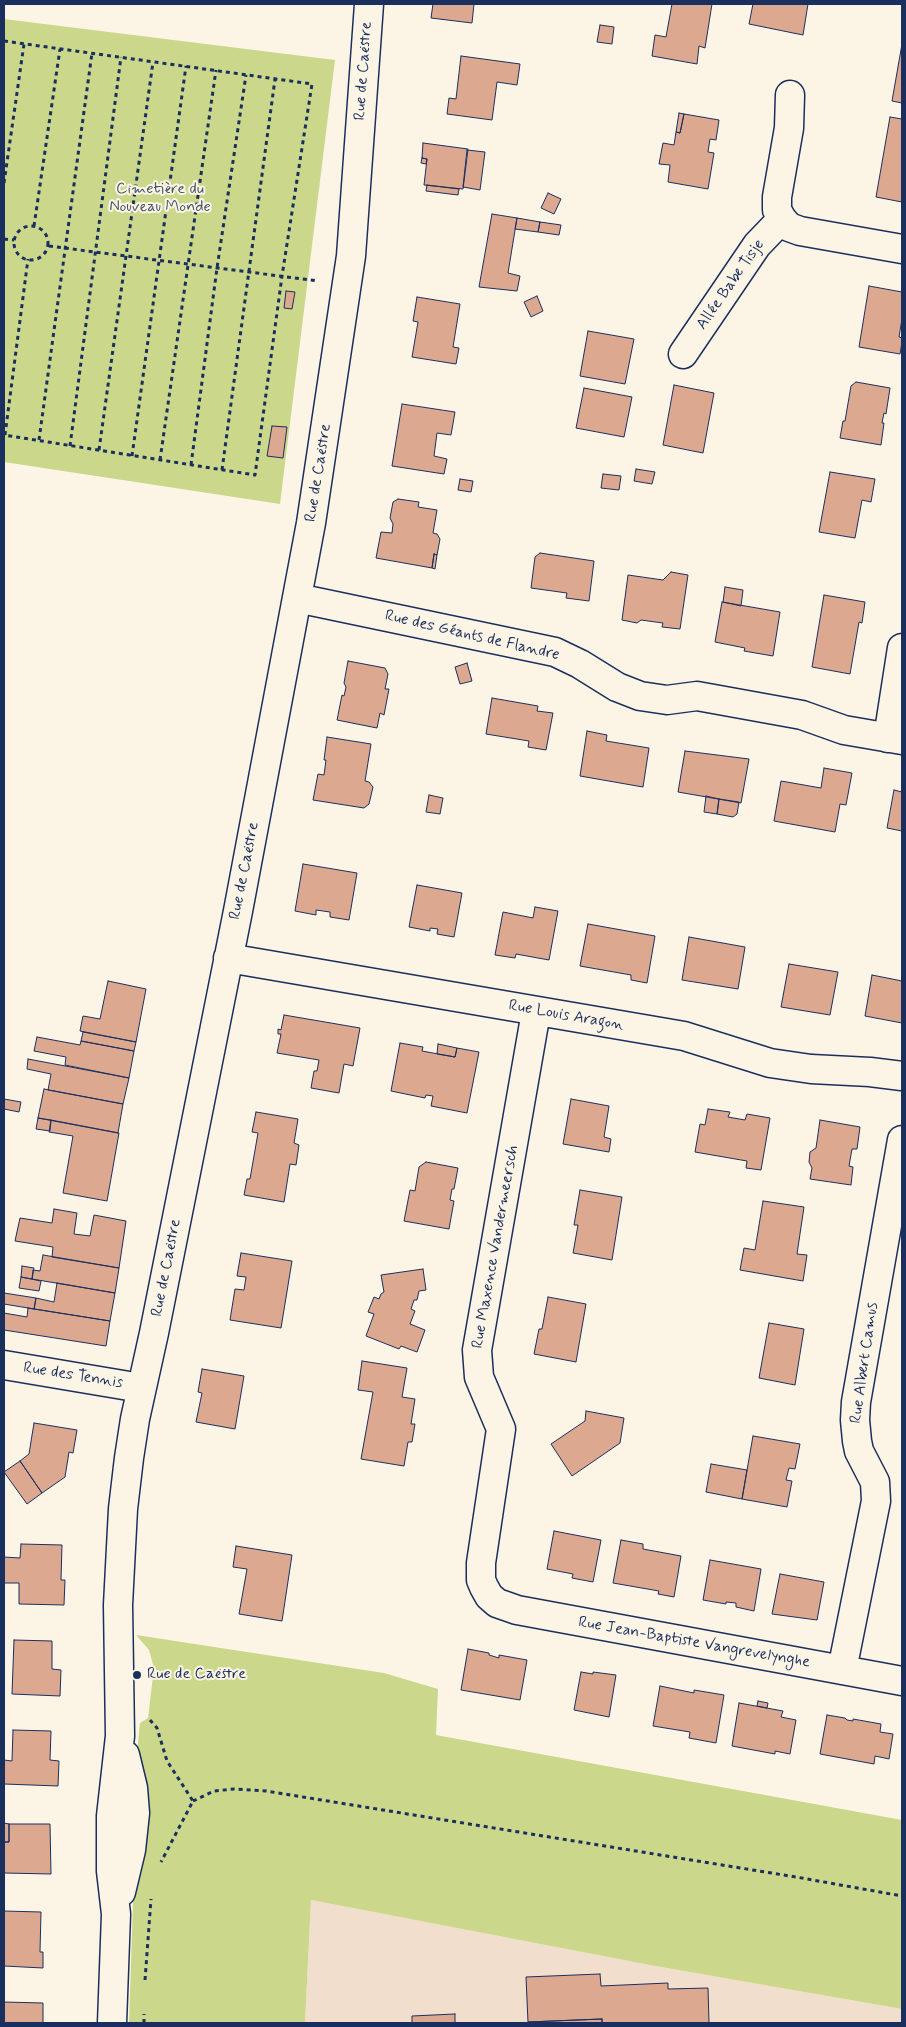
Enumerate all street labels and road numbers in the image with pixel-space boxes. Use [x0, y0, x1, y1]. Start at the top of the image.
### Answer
street label: Rue de Caëstre [351, 21, 377, 121]
street label: Allée Babe Tisje [693, 236, 769, 334]
street label: Rue de Caëstre [302, 423, 336, 523]
street label: Rue des Géants de Flandre [383, 607, 561, 665]
street label: Rue de Caëstre [226, 821, 264, 921]
street label: Rue Louis Aragon [507, 996, 625, 1036]
street label: Rue Maxence Vandermeersch [469, 1144, 523, 1350]
street label: Rue de Caëstre [148, 1218, 186, 1318]
street label: Rue Albert Camus [847, 1301, 883, 1425]
street label: Rue des Tennis [22, 1359, 124, 1393]
street label: Rue Jean-Baptiste Vangrevelynghe [577, 1613, 811, 1673]

